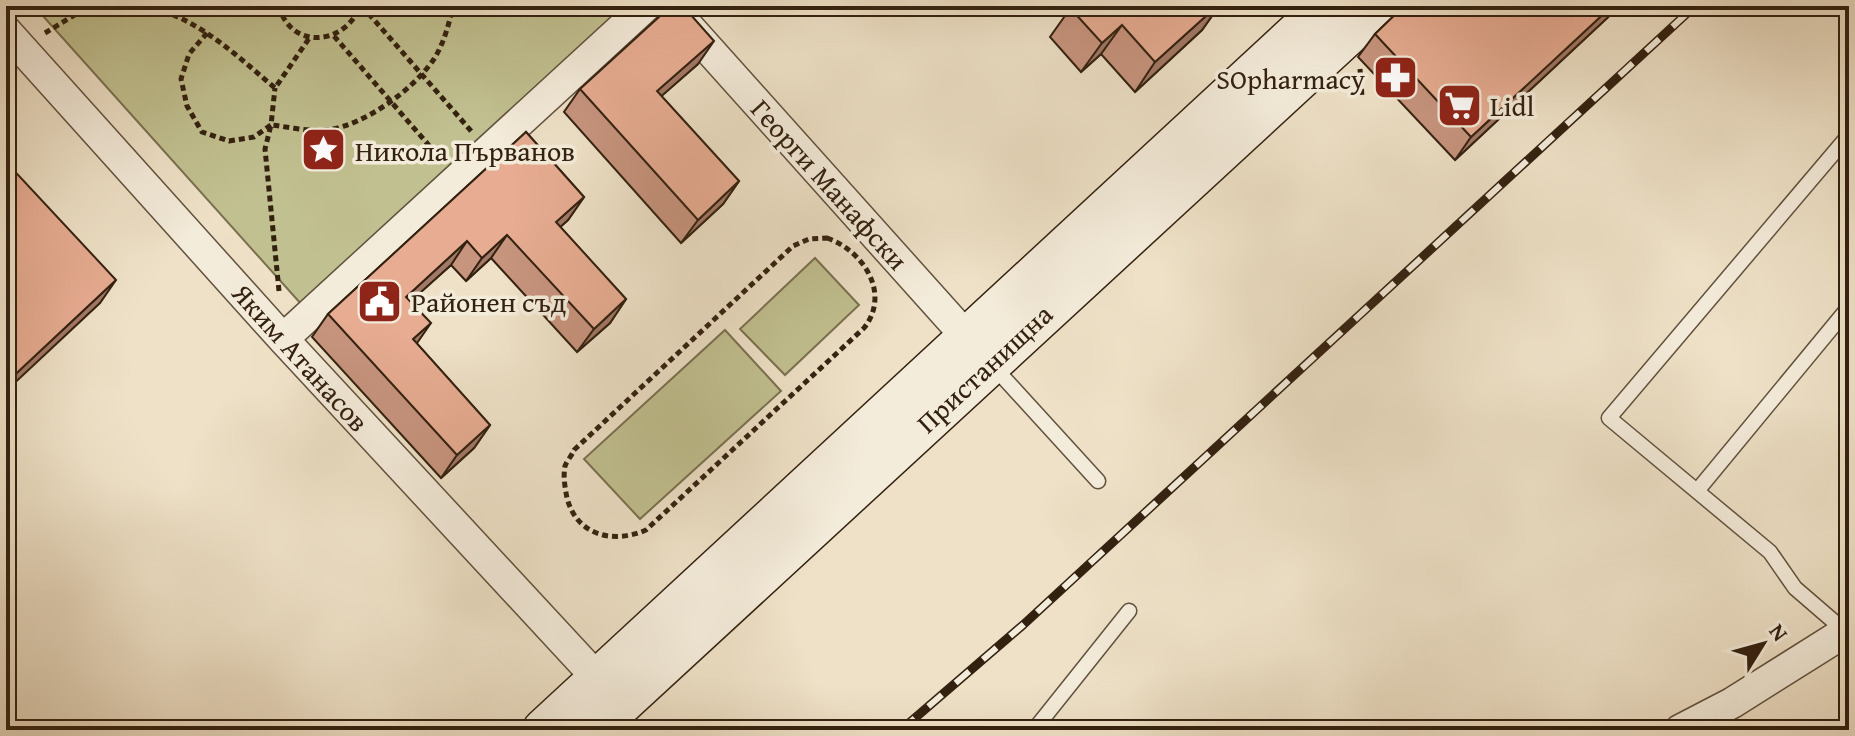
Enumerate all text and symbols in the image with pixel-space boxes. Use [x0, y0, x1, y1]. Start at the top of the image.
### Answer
pharmacy icon: SOpharmacy [1372, 54, 1420, 102]
place label: SOpharmacy [1216, 58, 1365, 99]
supermarket icon: Lidl [1435, 81, 1483, 129]
place label: Lidl [1490, 85, 1534, 126]
street label: Георги Манафски [742, 89, 918, 279]
place icon: Никола Първанов [300, 126, 348, 174]
place label: Никола Първанов [355, 130, 575, 171]
street label: Яким Атанасов [222, 273, 379, 440]
public building icon: Районен съд [356, 277, 404, 325]
place label: Районен съд [411, 281, 566, 322]
street label: Пристанищна [907, 294, 1062, 442]
north arrow [1723, 604, 1803, 684]
text: N [1762, 616, 1796, 648]

